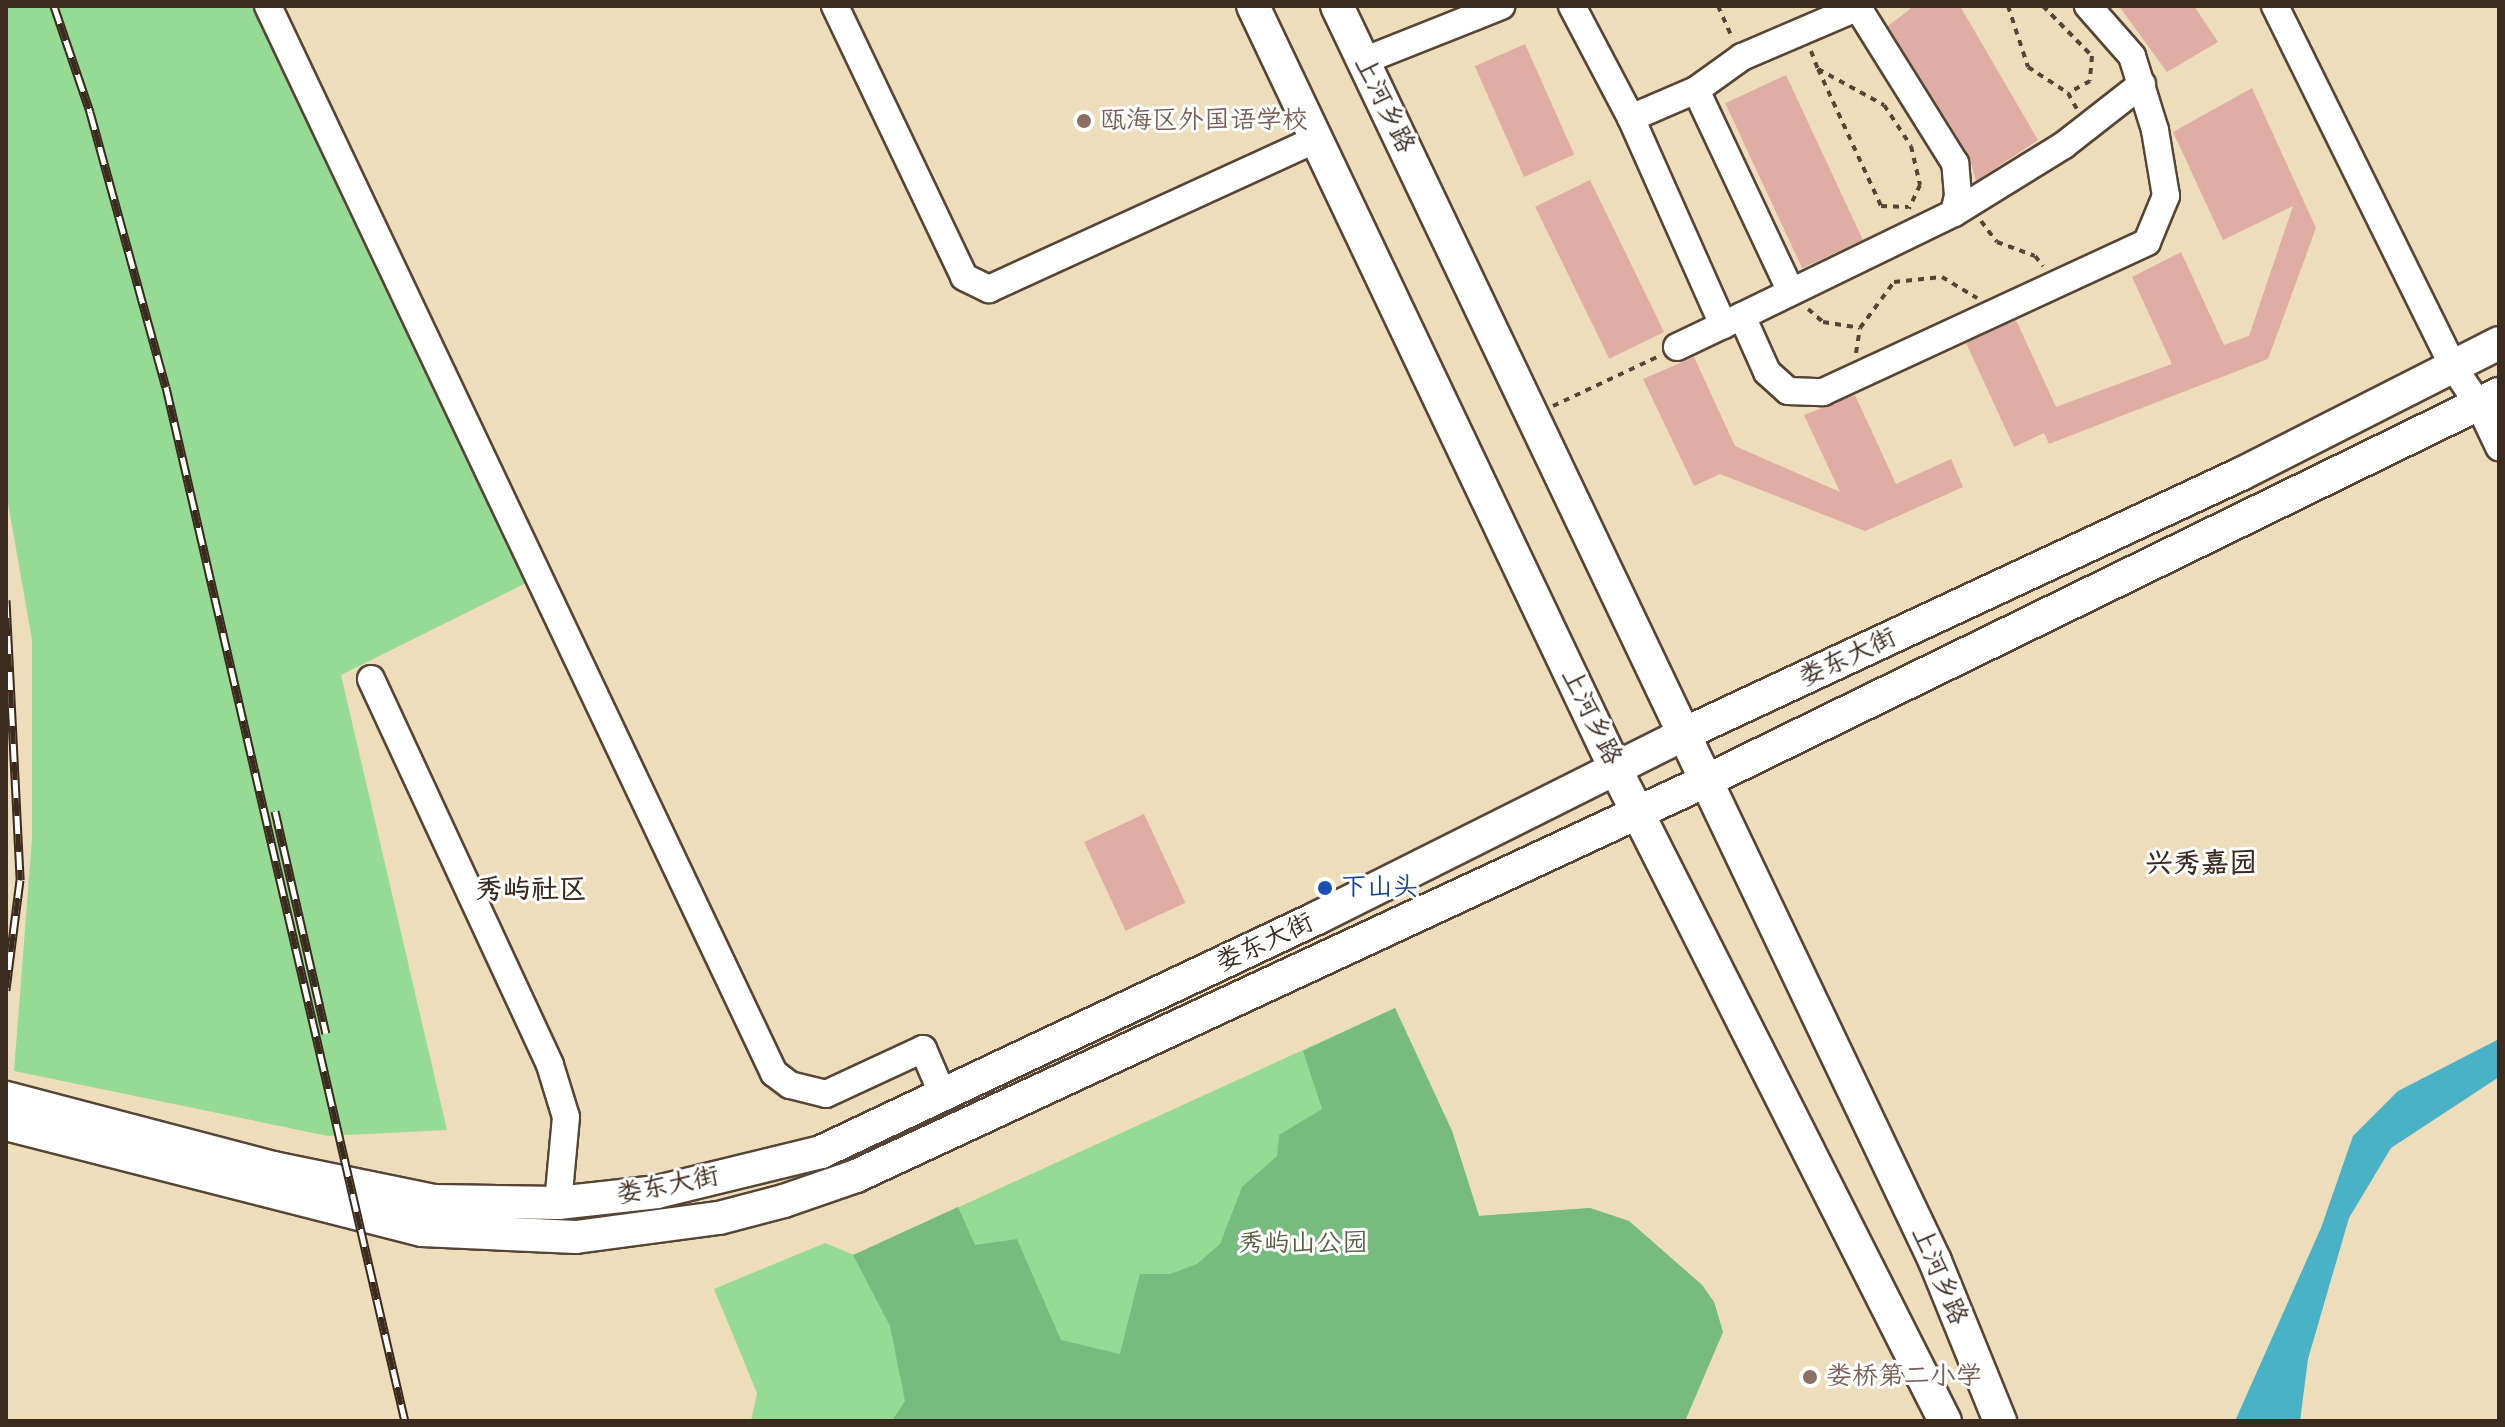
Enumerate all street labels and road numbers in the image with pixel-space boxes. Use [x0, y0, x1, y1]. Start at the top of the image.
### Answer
street label: 上河乡路 [1347, 51, 1421, 159]
street label: 娄东大街 [1794, 622, 1902, 694]
street label: 上河乡路 [1554, 663, 1628, 771]
street label: 娄东大街 [1211, 907, 1319, 979]
street label: 娄东大街 [614, 1161, 722, 1211]
street label: 上河乡路 [1904, 1222, 1974, 1330]

